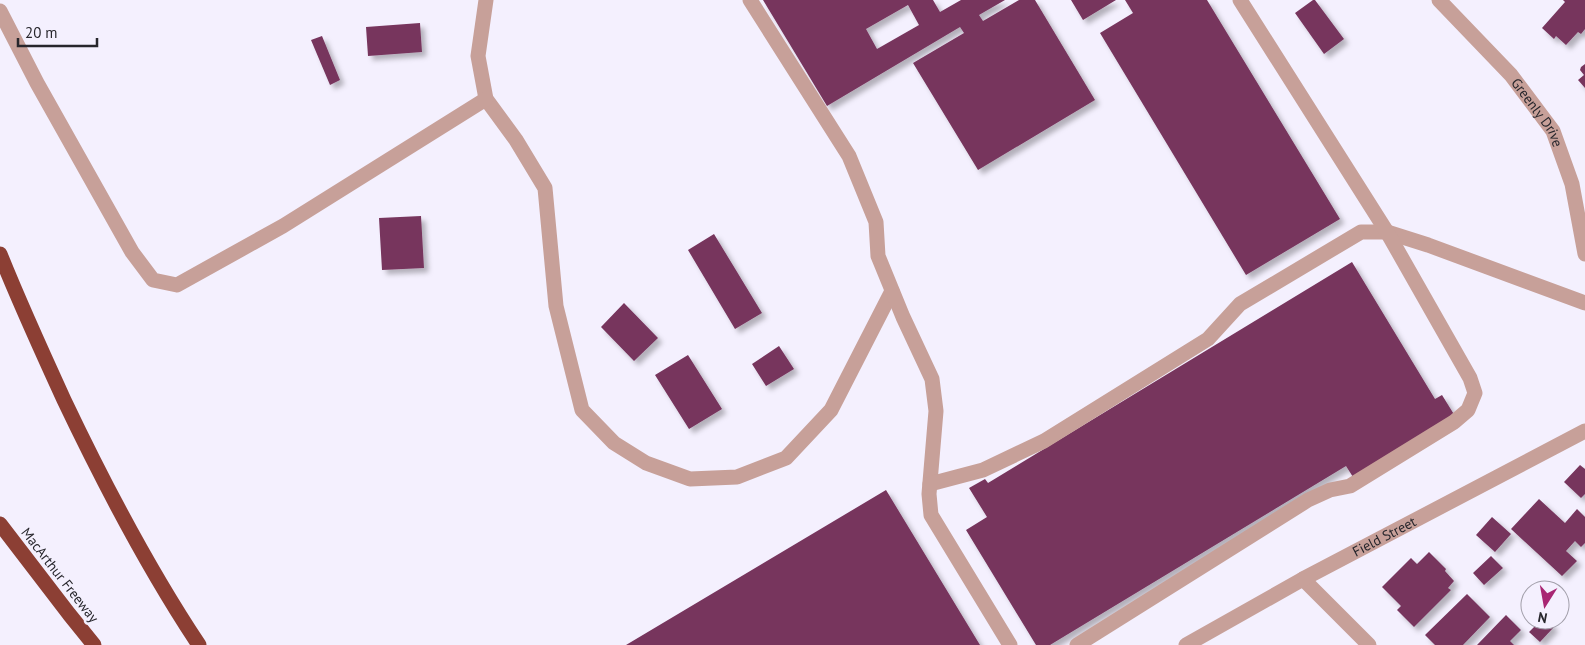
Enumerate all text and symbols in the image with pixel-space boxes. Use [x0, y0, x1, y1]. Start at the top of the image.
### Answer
scale bar [18, 15, 96, 47]
text: 20 m [25, 23, 58, 42]
street label: Greenly Drive [1507, 74, 1567, 149]
street label: Field Street [1349, 512, 1419, 560]
street label: MacArthur Freeway [17, 524, 103, 627]
north arrow [1520, 580, 1570, 630]
text: N [1536, 608, 1549, 627]

